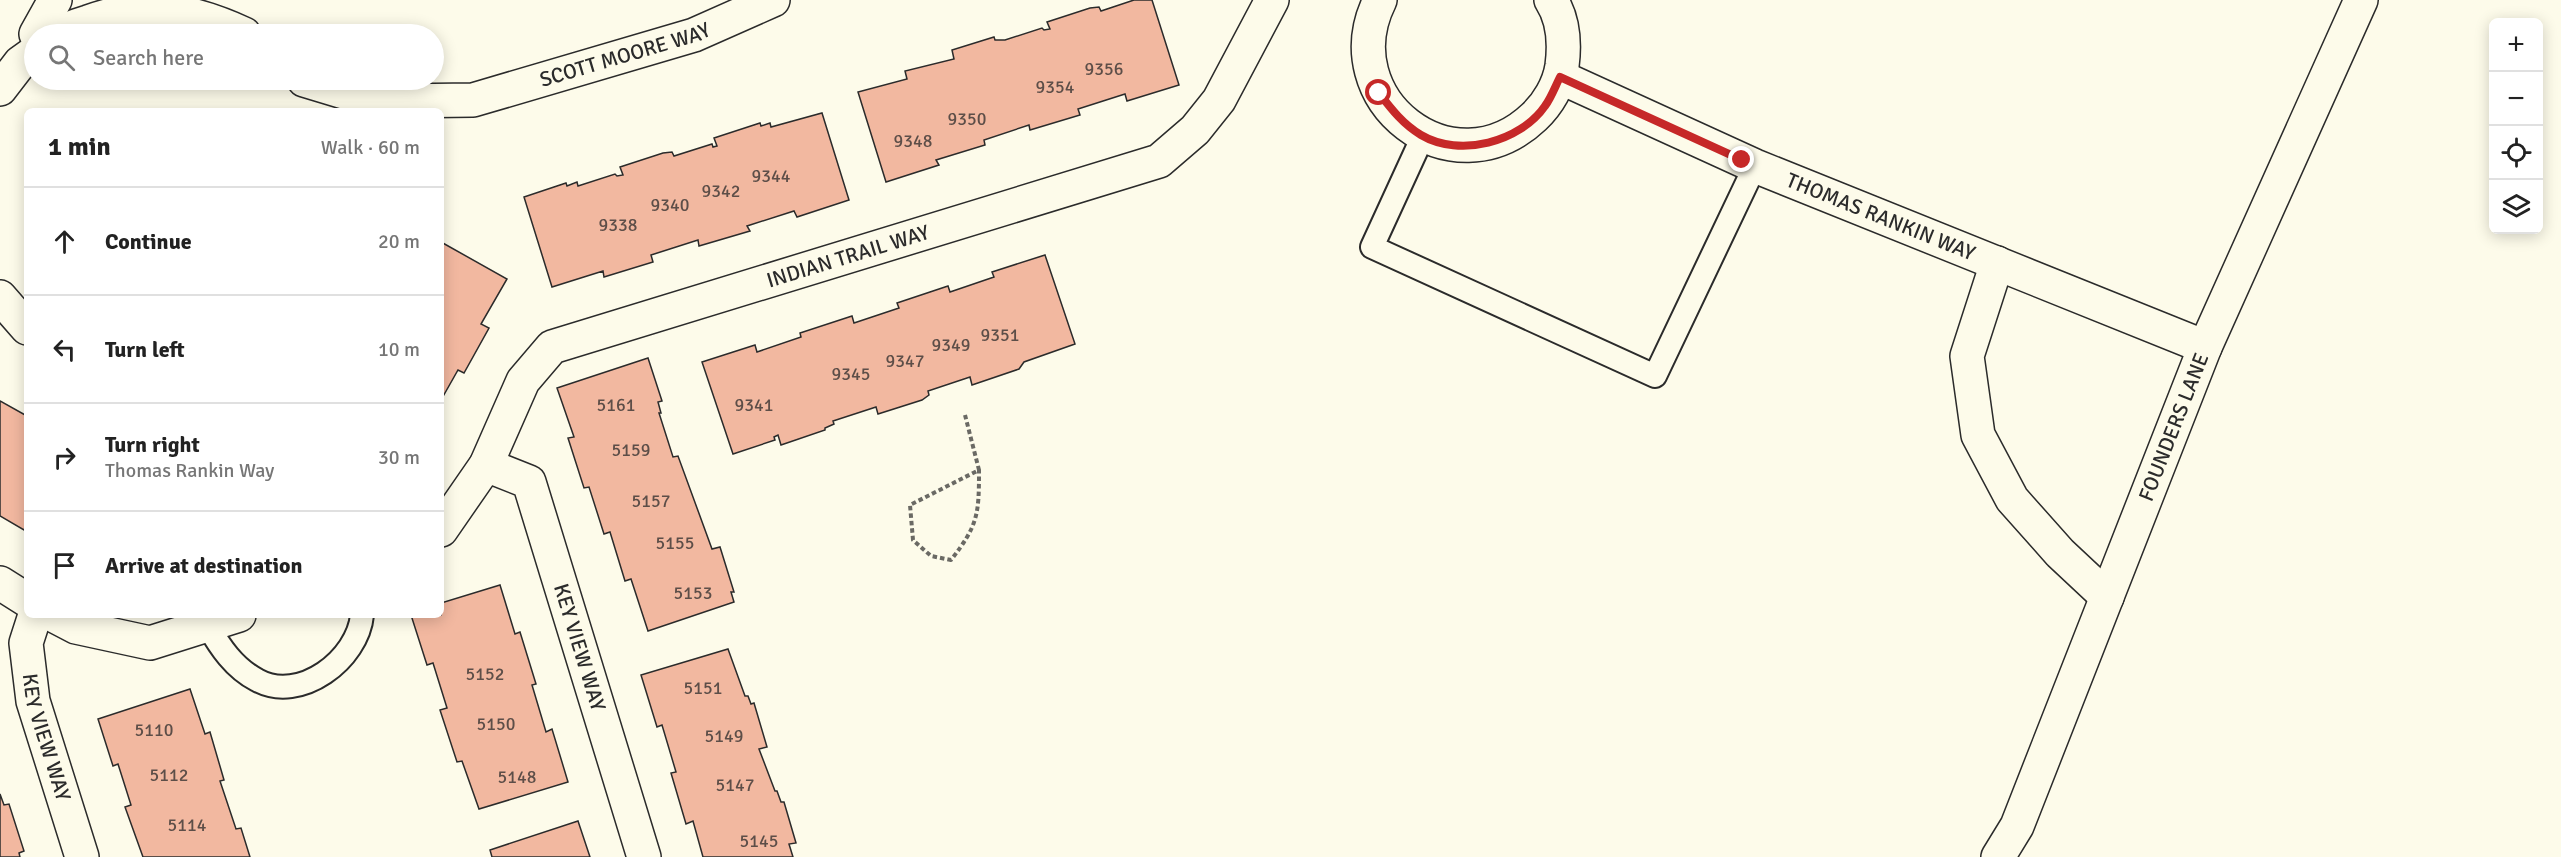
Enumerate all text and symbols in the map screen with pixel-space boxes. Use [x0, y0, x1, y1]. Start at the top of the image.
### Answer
street label: SCOTT MOORE WAY [537, 16, 715, 93]
map controls [2489, 18, 2543, 234]
button: + [2489, 18, 2543, 72]
search box [24, 24, 444, 90]
icon: search [45, 41, 78, 74]
text: Search here [93, 44, 204, 71]
house number: 9356 [1085, 58, 1123, 80]
button: − [2489, 72, 2543, 126]
house number: 9354 [1036, 76, 1075, 98]
route start [1365, 79, 1391, 105]
house number: 9350 [948, 108, 986, 130]
button: locate [2489, 126, 2543, 180]
house number: 9348 [894, 130, 932, 152]
text: 1 min [48, 131, 111, 163]
text: Walk · 60 m [321, 135, 420, 160]
route end [1728, 146, 1754, 172]
house number: 9344 [752, 165, 791, 187]
street label: THOMAS RANKIN WAY [1783, 167, 1980, 266]
house number: 9342 [702, 180, 740, 202]
button: layers [2489, 180, 2543, 234]
house number: 9340 [651, 194, 689, 216]
house number: 9338 [599, 214, 637, 236]
street label: INDIAN TRAIL WAY [763, 219, 933, 294]
icon: ahead [48, 225, 81, 258]
text: Continue [105, 228, 192, 255]
text: 20 m [378, 229, 420, 254]
house number: 9351 [981, 324, 1019, 346]
icon: left [48, 333, 81, 366]
house number: 9349 [932, 334, 970, 356]
text: Turn left [105, 336, 185, 363]
text: 10 m [378, 337, 420, 362]
street label: FOUNDERS LANE [2133, 349, 2214, 505]
house number: 9347 [886, 350, 924, 372]
house number: 9345 [832, 363, 870, 385]
house number: 5161 [597, 394, 635, 416]
house number: 9341 [735, 394, 773, 416]
text: Turn right [105, 431, 200, 458]
house number: 5159 [612, 439, 650, 461]
icon: right [48, 441, 81, 474]
text: 30 m [378, 445, 420, 470]
text: Thomas Rankin Way [105, 458, 274, 483]
house number: 5157 [632, 490, 670, 512]
house number: 5155 [656, 532, 694, 554]
icon: arrive [48, 549, 81, 582]
text: Arrive at destination [105, 552, 302, 579]
street label: KEY VIEW WAY [548, 580, 612, 714]
house number: 5153 [674, 582, 712, 604]
house number: 5152 [466, 663, 504, 685]
street label: KEY VIEW WAY [17, 672, 77, 805]
house number: 5151 [684, 677, 722, 699]
house number: 5150 [477, 713, 515, 735]
house number: 5110 [135, 719, 173, 741]
house number: 5149 [705, 725, 743, 747]
house number: 5112 [150, 764, 188, 786]
house number: 5148 [498, 766, 536, 788]
house number: 5147 [716, 774, 754, 796]
house number: 5114 [168, 814, 207, 836]
house number: 5145 [740, 830, 778, 852]

